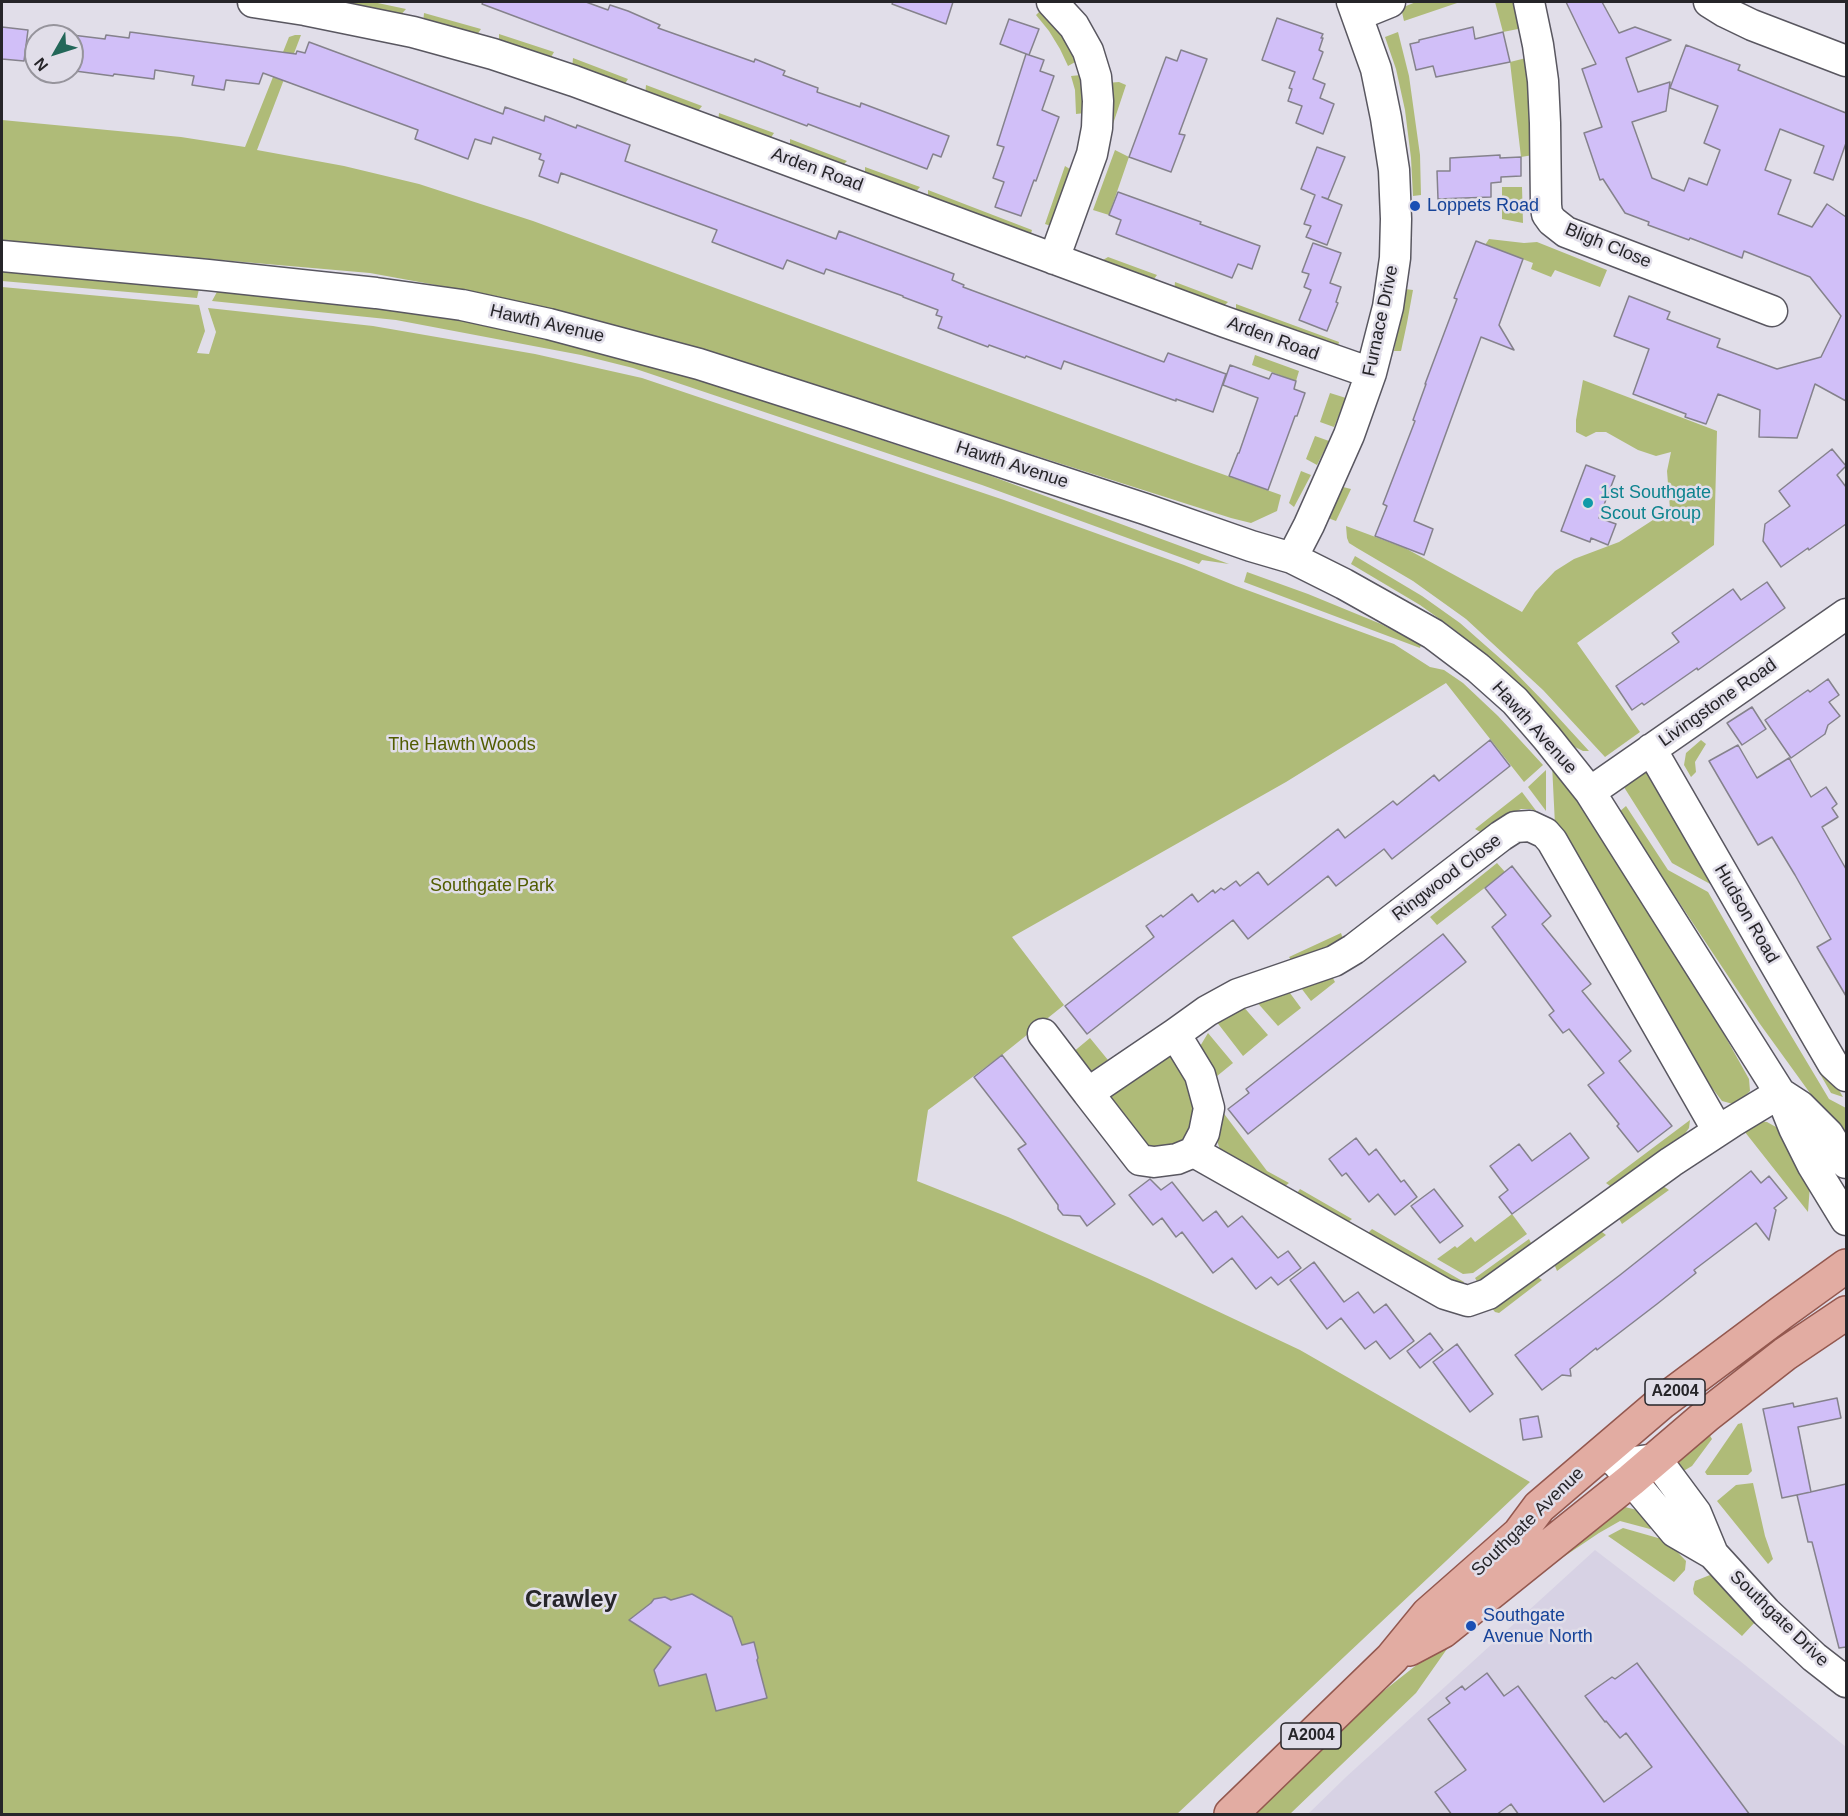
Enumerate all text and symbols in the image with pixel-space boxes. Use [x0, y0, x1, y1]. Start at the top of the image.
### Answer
north arrow [24, 24, 84, 84]
text: N [31, 55, 51, 74]
street label: Arden Road [768, 143, 866, 197]
place label: Loppets Road [1427, 195, 1539, 217]
marker: Loppets Road [1408, 199, 1422, 213]
street label: Bligh Close [1562, 219, 1654, 273]
street label: Furnace Drive [1359, 263, 1403, 379]
street label: Hawth Avenue [488, 300, 606, 348]
street label: Arden Road [1224, 312, 1322, 366]
street label: Hawth Avenue [953, 437, 1071, 493]
place label: 1st Southgate Scout Group [1600, 482, 1711, 524]
marker: 1st Southgate Scout Group [1581, 496, 1595, 510]
street label: Livingstone Road [1655, 654, 1781, 752]
street label: Hawth Avenue [1487, 677, 1581, 779]
park label: The Hawth Woods [388, 734, 536, 756]
street label: Ringwood Close [1388, 830, 1506, 926]
street label: Hudson Road [1709, 861, 1783, 967]
park label: Southgate Park [430, 875, 554, 897]
road number: A2004 [1645, 1379, 1705, 1405]
street label: Southgate Avenue [1467, 1463, 1589, 1581]
street label: Southgate Drive [1725, 1566, 1833, 1672]
district label: Crawley [525, 1586, 617, 1614]
place label: Southgate Avenue North [1483, 1605, 1593, 1648]
marker: Southgate Avenue North [1464, 1619, 1478, 1633]
road number: A2004 [1281, 1723, 1341, 1749]

